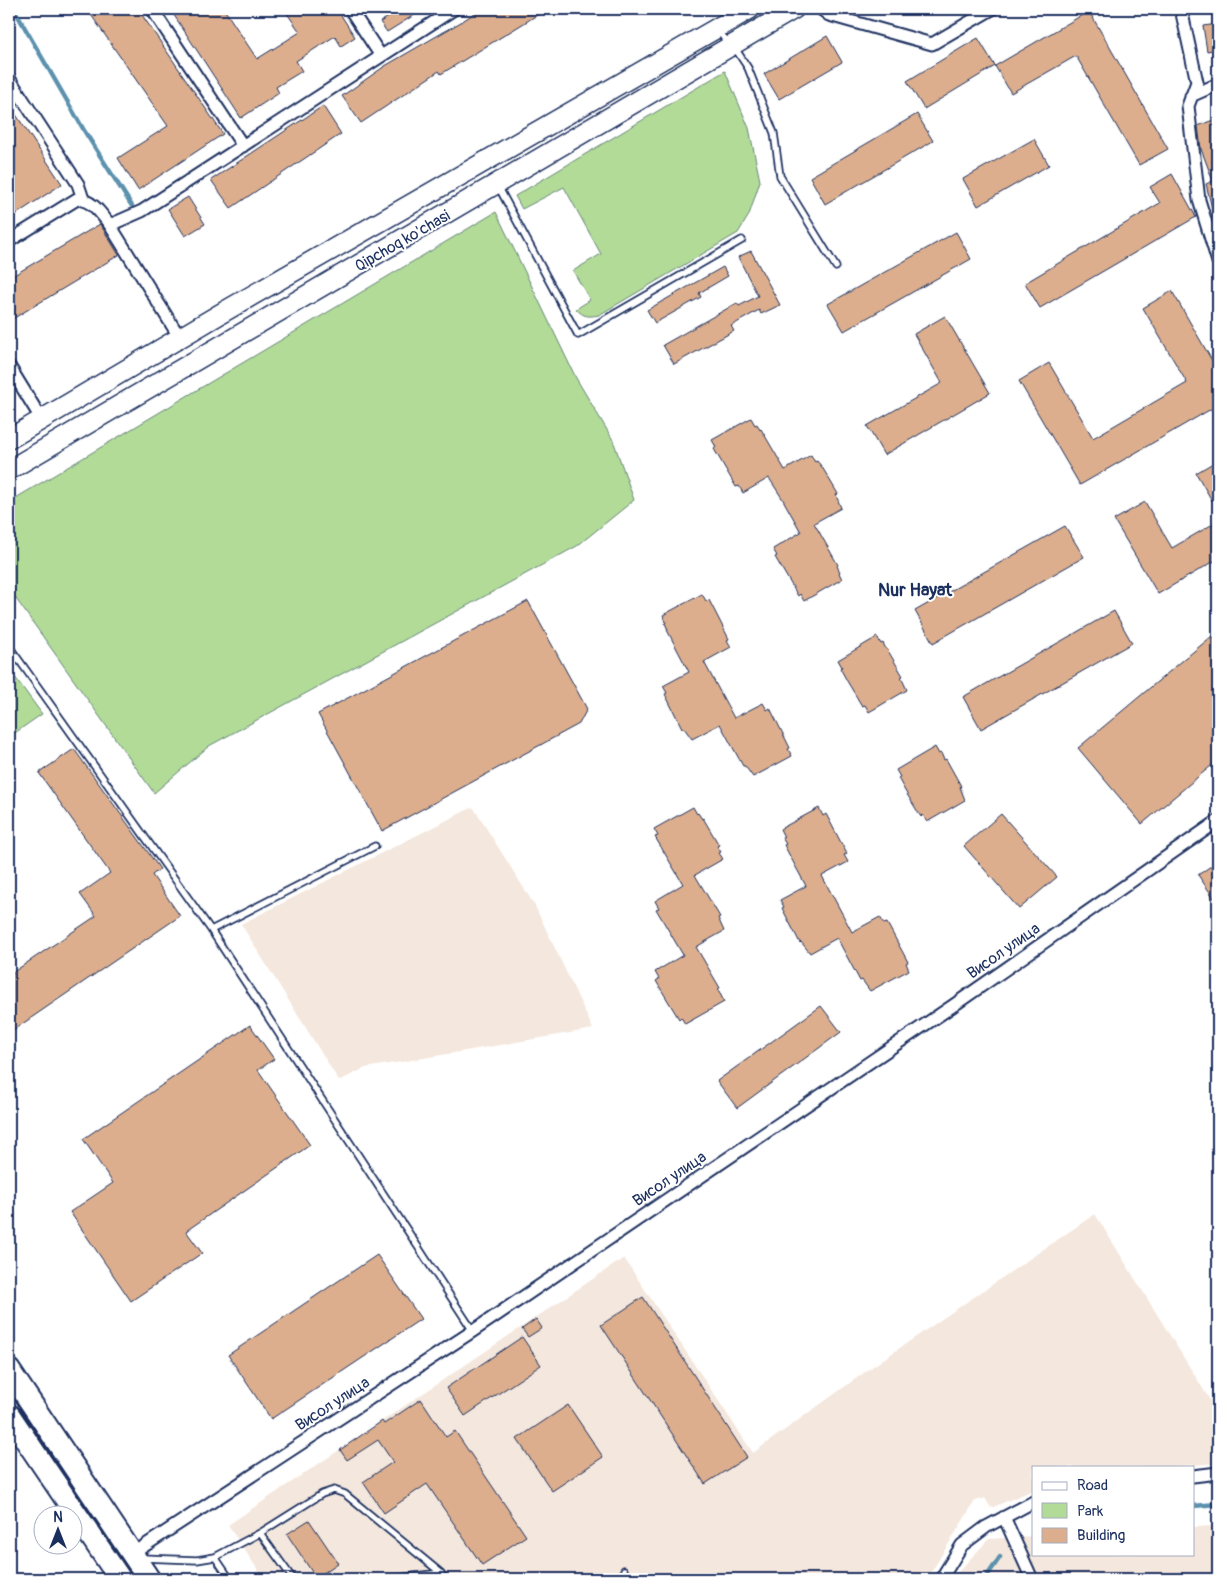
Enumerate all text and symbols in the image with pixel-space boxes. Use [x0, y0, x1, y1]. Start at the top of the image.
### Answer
street label: Qipchoq ko'chasi [351, 205, 454, 276]
district label: Nur Hayat [878, 579, 953, 602]
street label: Висол улица [963, 918, 1044, 983]
street label: Висол улица [629, 1147, 710, 1211]
street label: Висол улица [292, 1372, 373, 1435]
legend [1032, 1466, 1194, 1556]
text: Road [1077, 1476, 1108, 1495]
text: Park [1077, 1502, 1104, 1521]
north arrow [32, 1506, 82, 1556]
text: N [53, 1509, 63, 1526]
text: Building [1077, 1526, 1125, 1545]

